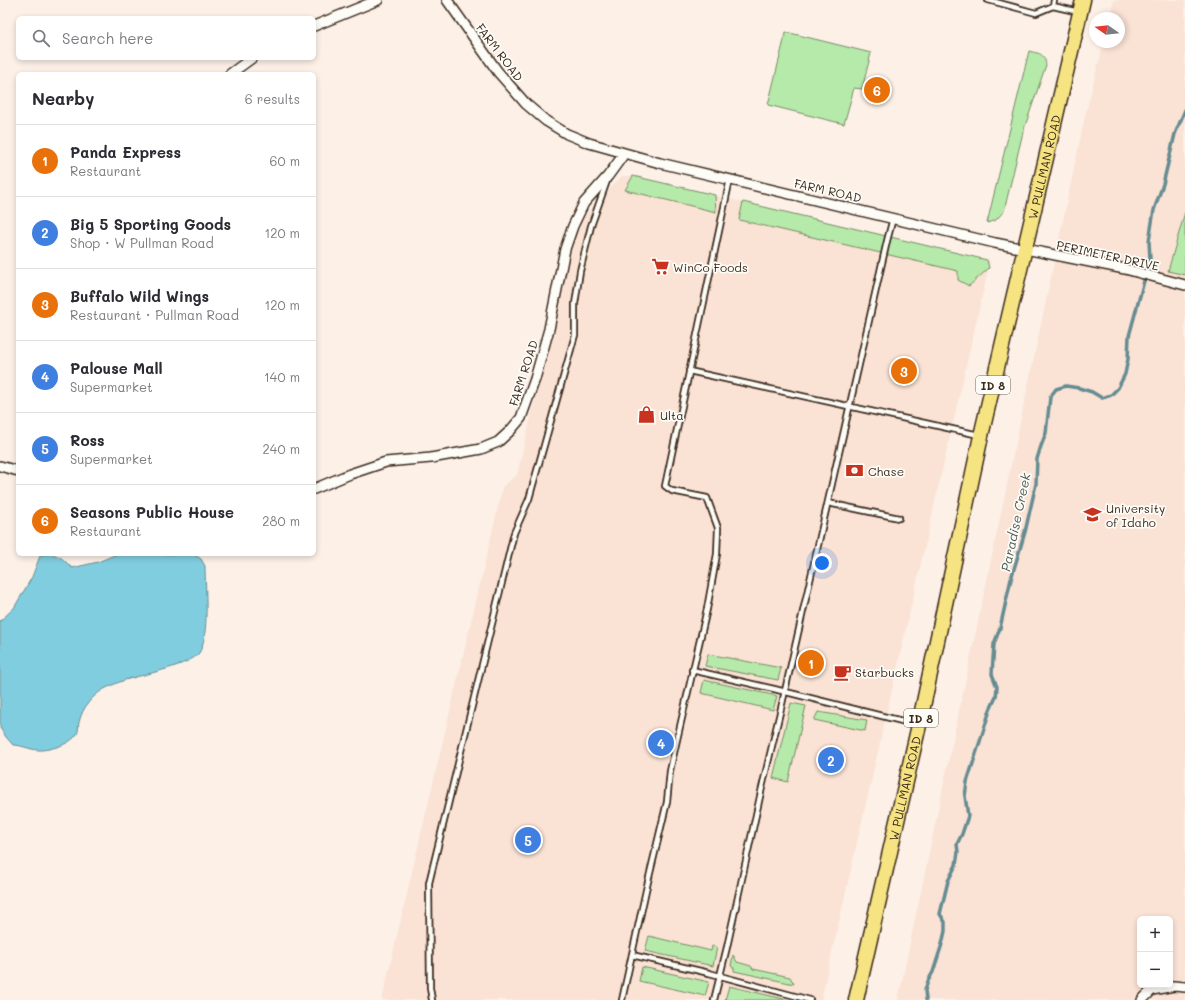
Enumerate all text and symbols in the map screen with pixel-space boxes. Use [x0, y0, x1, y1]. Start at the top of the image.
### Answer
north arrow [1089, 12, 1125, 48]
search box [16, 16, 316, 60]
street label: FARM ROAD [473, 20, 527, 84]
icon: search [30, 27, 52, 49]
text: Search here [62, 28, 153, 48]
pin: 6 [864, 75, 890, 105]
text: Nearby [32, 87, 94, 109]
text: 6 results [245, 90, 300, 107]
street label: W PULLMAN ROAD [1024, 113, 1064, 221]
text: Panda Express [70, 142, 181, 162]
text: 1 [42, 152, 48, 169]
text: 60 m [270, 152, 300, 169]
text: Restaurant [70, 162, 141, 179]
street label: FARM ROAD [793, 174, 863, 206]
text: Big 5 Sporting Goods [70, 214, 231, 234]
text: 2 [41, 224, 49, 241]
text: 120 m [264, 224, 300, 241]
text: Shop · W Pullman Road [70, 234, 214, 251]
street label: PERIMETER DRIVE [1055, 236, 1161, 274]
supermarket icon: WinCo Foods [650, 257, 670, 277]
place label: WinCo Foods [673, 259, 748, 275]
text: Buffalo Wild Wings [70, 286, 209, 306]
text: 3 [41, 296, 49, 313]
text: 120 m [264, 296, 300, 313]
text: Restaurant · Pullman Road [70, 306, 239, 323]
street label: FARM ROAD [505, 338, 541, 408]
pin: 3 [891, 356, 917, 386]
text: Palouse Mall [70, 358, 163, 378]
text: 4 [41, 368, 49, 385]
text: 140 m [264, 368, 300, 385]
road number: ID 8 [976, 376, 1010, 394]
text: Supermarket [70, 378, 153, 395]
shop icon: Ulta [637, 405, 657, 425]
place label: Ulta [660, 407, 684, 423]
text: Ross [70, 430, 105, 450]
text: 5 [41, 440, 49, 457]
text: 240 m [263, 440, 300, 457]
text: Supermarket [70, 450, 153, 467]
bank icon: Chase [845, 461, 865, 481]
place label: Chase [868, 463, 904, 479]
water label: Paradise Creek [996, 470, 1034, 573]
place label: University of Idaho [1106, 500, 1165, 530]
text: Seasons Public House [70, 502, 234, 522]
school or university icon: University of Idaho [1083, 505, 1103, 525]
text: 6 [41, 512, 49, 529]
text: 280 m [262, 512, 300, 529]
text: Restaurant [70, 522, 141, 539]
your location [812, 553, 832, 573]
pin: 1 [798, 648, 824, 678]
cafe icon: Starbucks [832, 662, 852, 682]
place label: Starbucks [855, 664, 914, 680]
road number: ID 8 [904, 709, 938, 727]
pin: 4 [648, 728, 674, 758]
street label: W PULLMAN ROAD [885, 735, 924, 842]
pin: 2 [818, 745, 844, 775]
pin: 5 [515, 825, 541, 855]
map controls [1137, 916, 1173, 988]
button: + [1137, 916, 1173, 952]
button: − [1137, 952, 1173, 988]

